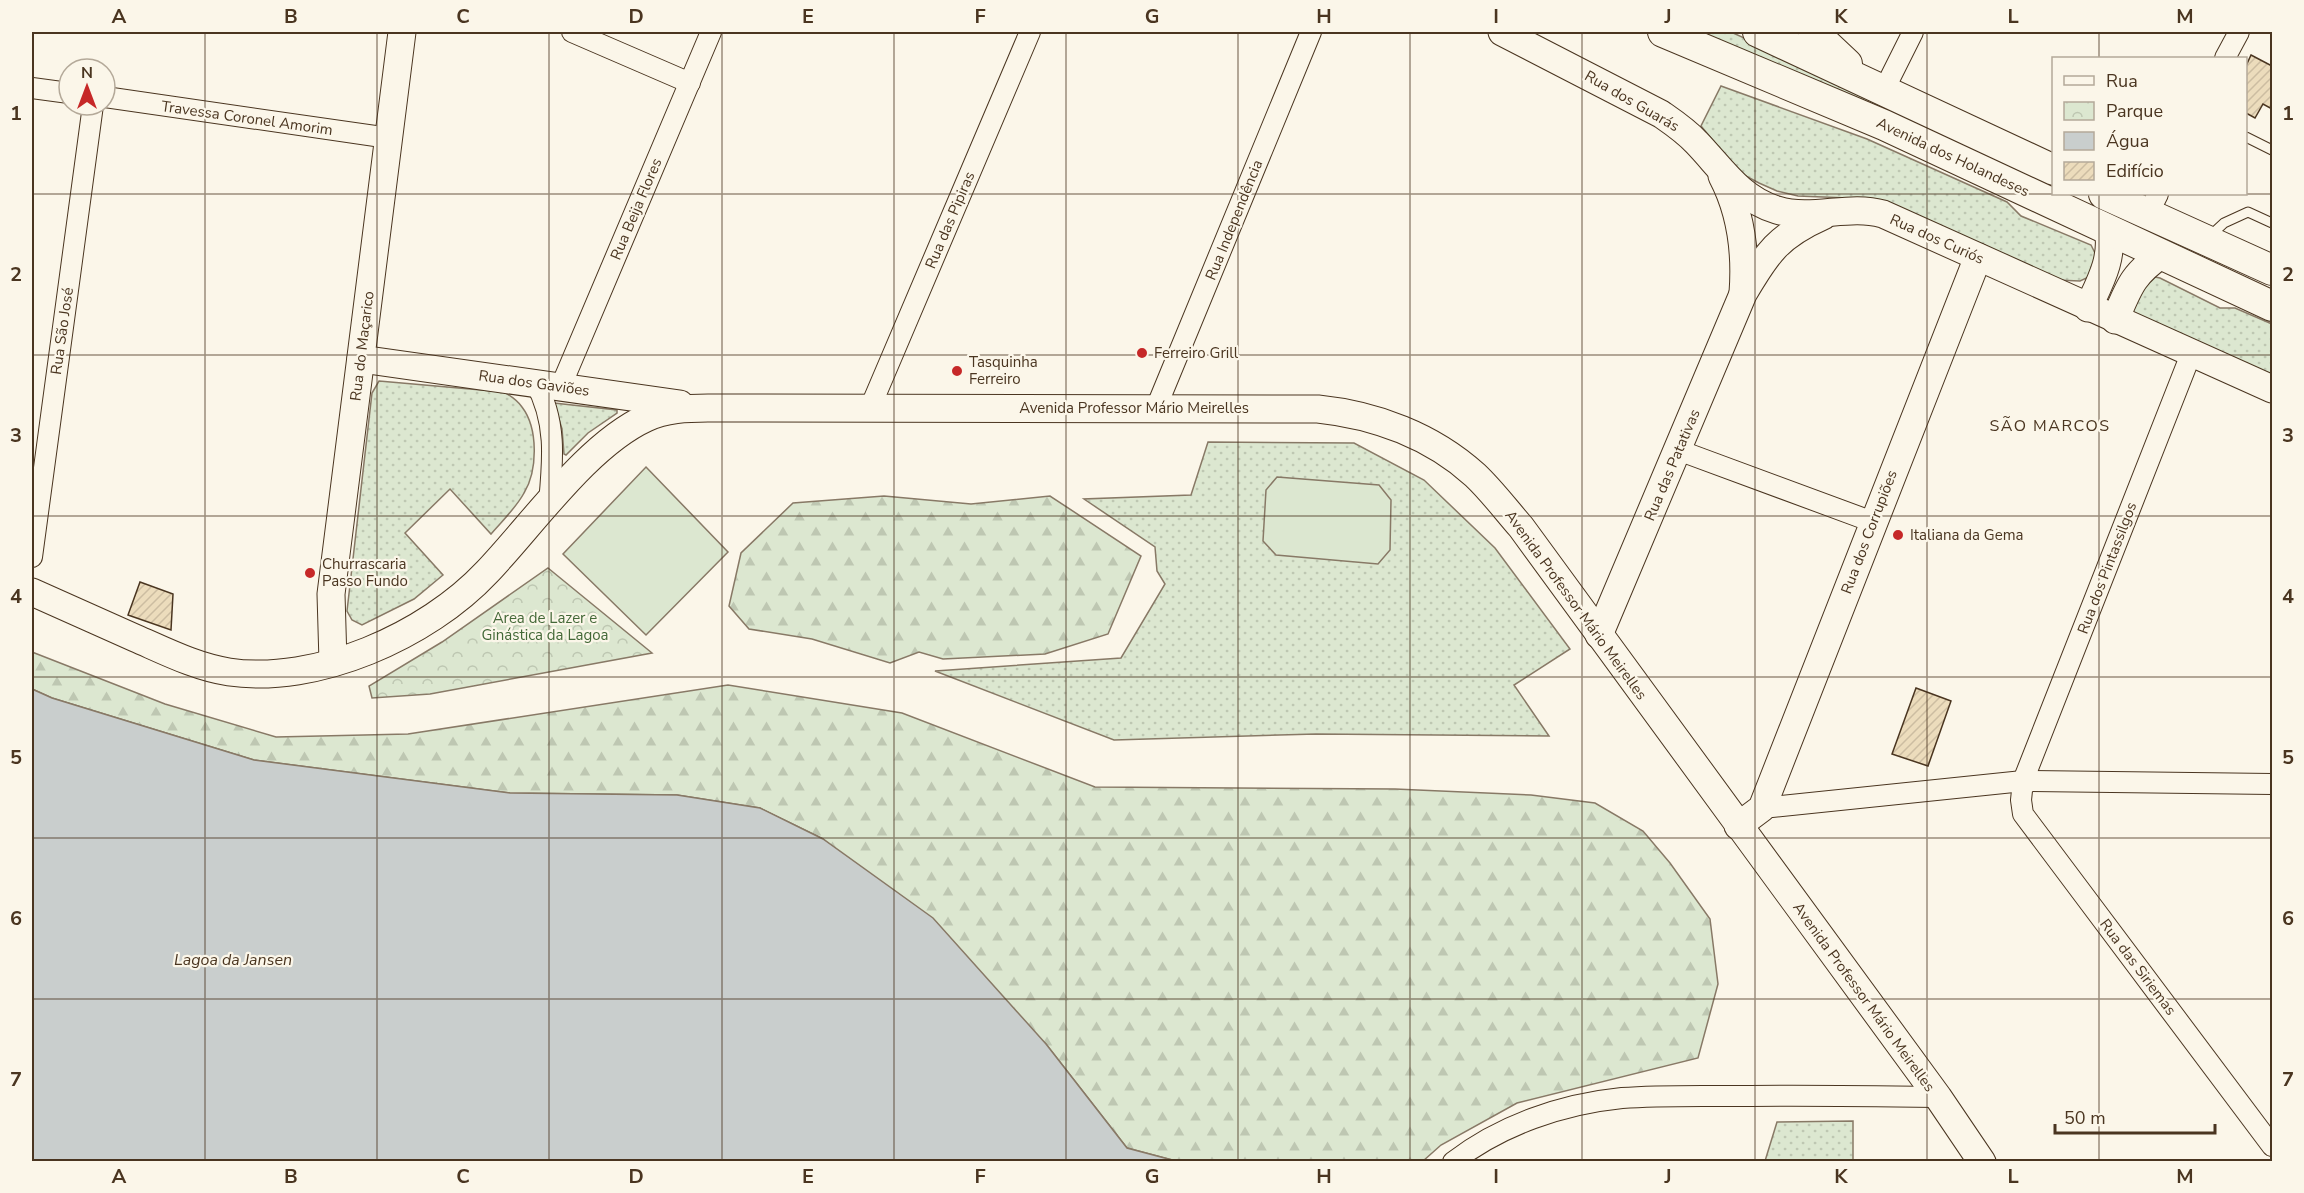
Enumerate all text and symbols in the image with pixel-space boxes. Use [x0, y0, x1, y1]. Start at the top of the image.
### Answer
text: A [112, 3, 127, 30]
text: B [284, 3, 298, 30]
text: C [456, 3, 470, 30]
text: D [628, 3, 644, 30]
text: E [802, 3, 814, 30]
text: F [974, 3, 986, 30]
text: G [1145, 3, 1159, 30]
text: H [1316, 3, 1332, 30]
text: I [1493, 3, 1499, 30]
text: J [1663, 3, 1672, 30]
text: K [1834, 3, 1848, 30]
text: L [2007, 3, 2019, 30]
text: M [2176, 3, 2194, 30]
north arrow [57, 57, 117, 117]
legend [2052, 57, 2247, 195]
text: N [81, 62, 93, 84]
street label: Rua dos Guarás [1581, 66, 1683, 136]
text: Rua [2106, 69, 2138, 93]
street label: Travessa Coronel Amorim [160, 96, 334, 140]
text: Parque [2106, 99, 2163, 123]
text: 1 [10, 100, 22, 127]
text: 1 [2282, 100, 2294, 127]
street label: Avenida dos Holandeses [1873, 113, 2033, 201]
text: Água [2106, 129, 2149, 153]
street label: Rua Beija Flores [606, 155, 666, 263]
street label: Rua Independência [1201, 157, 1267, 283]
text: Edifício [2106, 159, 2164, 183]
street label: Rua das Pipiras [921, 168, 979, 272]
street label: Rua dos Curiós [1887, 209, 1987, 269]
text: 2 [10, 261, 22, 288]
text: 2 [2282, 261, 2294, 288]
street label: Rua São José [46, 286, 78, 376]
street label: Rua do Maçarico [345, 290, 379, 402]
place label: Ferreiro Grill [1154, 343, 1239, 363]
marker: Ferreiro Grill [1135, 346, 1149, 360]
place label: Tasquinha Ferreiro [969, 352, 1038, 389]
marker: Tasquinha Ferreiro [950, 364, 964, 378]
street label: Rua dos Gaviões [477, 365, 591, 401]
street label: Avenida Professor Mário Meirelles [1019, 398, 1249, 418]
street label: Rua das Patativas [1639, 406, 1705, 524]
district label: SÃO MARCOS [1989, 415, 2111, 437]
text: 3 [10, 422, 22, 449]
text: 3 [2282, 422, 2294, 449]
street label: Rua dos Corrupiões [1836, 467, 1902, 597]
street label: Rua dos Pintassilgos [2073, 499, 2141, 637]
street label: Avenida Professor Mário Meirelles [1500, 506, 1652, 704]
place label: Italiana da Gema [1910, 525, 2023, 545]
marker: Italiana da Gema [1891, 528, 1905, 542]
place label: Churrascaria Passo Fundo [322, 554, 408, 591]
marker: Churrascaria Passo Fundo [303, 566, 317, 580]
text: 4 [10, 583, 22, 610]
text: 4 [2282, 583, 2294, 610]
park label: Area de Lazer e Ginástica da Lagoa [481, 608, 609, 645]
text: 5 [10, 744, 22, 771]
text: 5 [2282, 744, 2294, 771]
street label: Avenida Professor Mário Meirelles [1788, 898, 1940, 1096]
text: 6 [10, 905, 22, 932]
text: 6 [2282, 905, 2294, 932]
street label: Rua das Siriemas [2095, 915, 2181, 1019]
water label: Lagoa da Jansen [174, 949, 292, 971]
text: 7 [10, 1066, 22, 1093]
text: 7 [2282, 1066, 2294, 1093]
scale bar [2055, 1097, 2216, 1135]
text: 50 m [2064, 1106, 2106, 1130]
text: A [112, 1163, 127, 1190]
text: B [284, 1163, 298, 1190]
text: C [456, 1163, 470, 1190]
text: D [628, 1163, 644, 1190]
text: E [802, 1163, 814, 1190]
text: F [974, 1163, 986, 1190]
text: G [1145, 1163, 1159, 1190]
text: H [1316, 1163, 1332, 1190]
text: I [1493, 1163, 1499, 1190]
text: J [1663, 1163, 1672, 1190]
text: K [1834, 1163, 1848, 1190]
text: L [2007, 1163, 2019, 1190]
text: M [2176, 1163, 2194, 1190]

